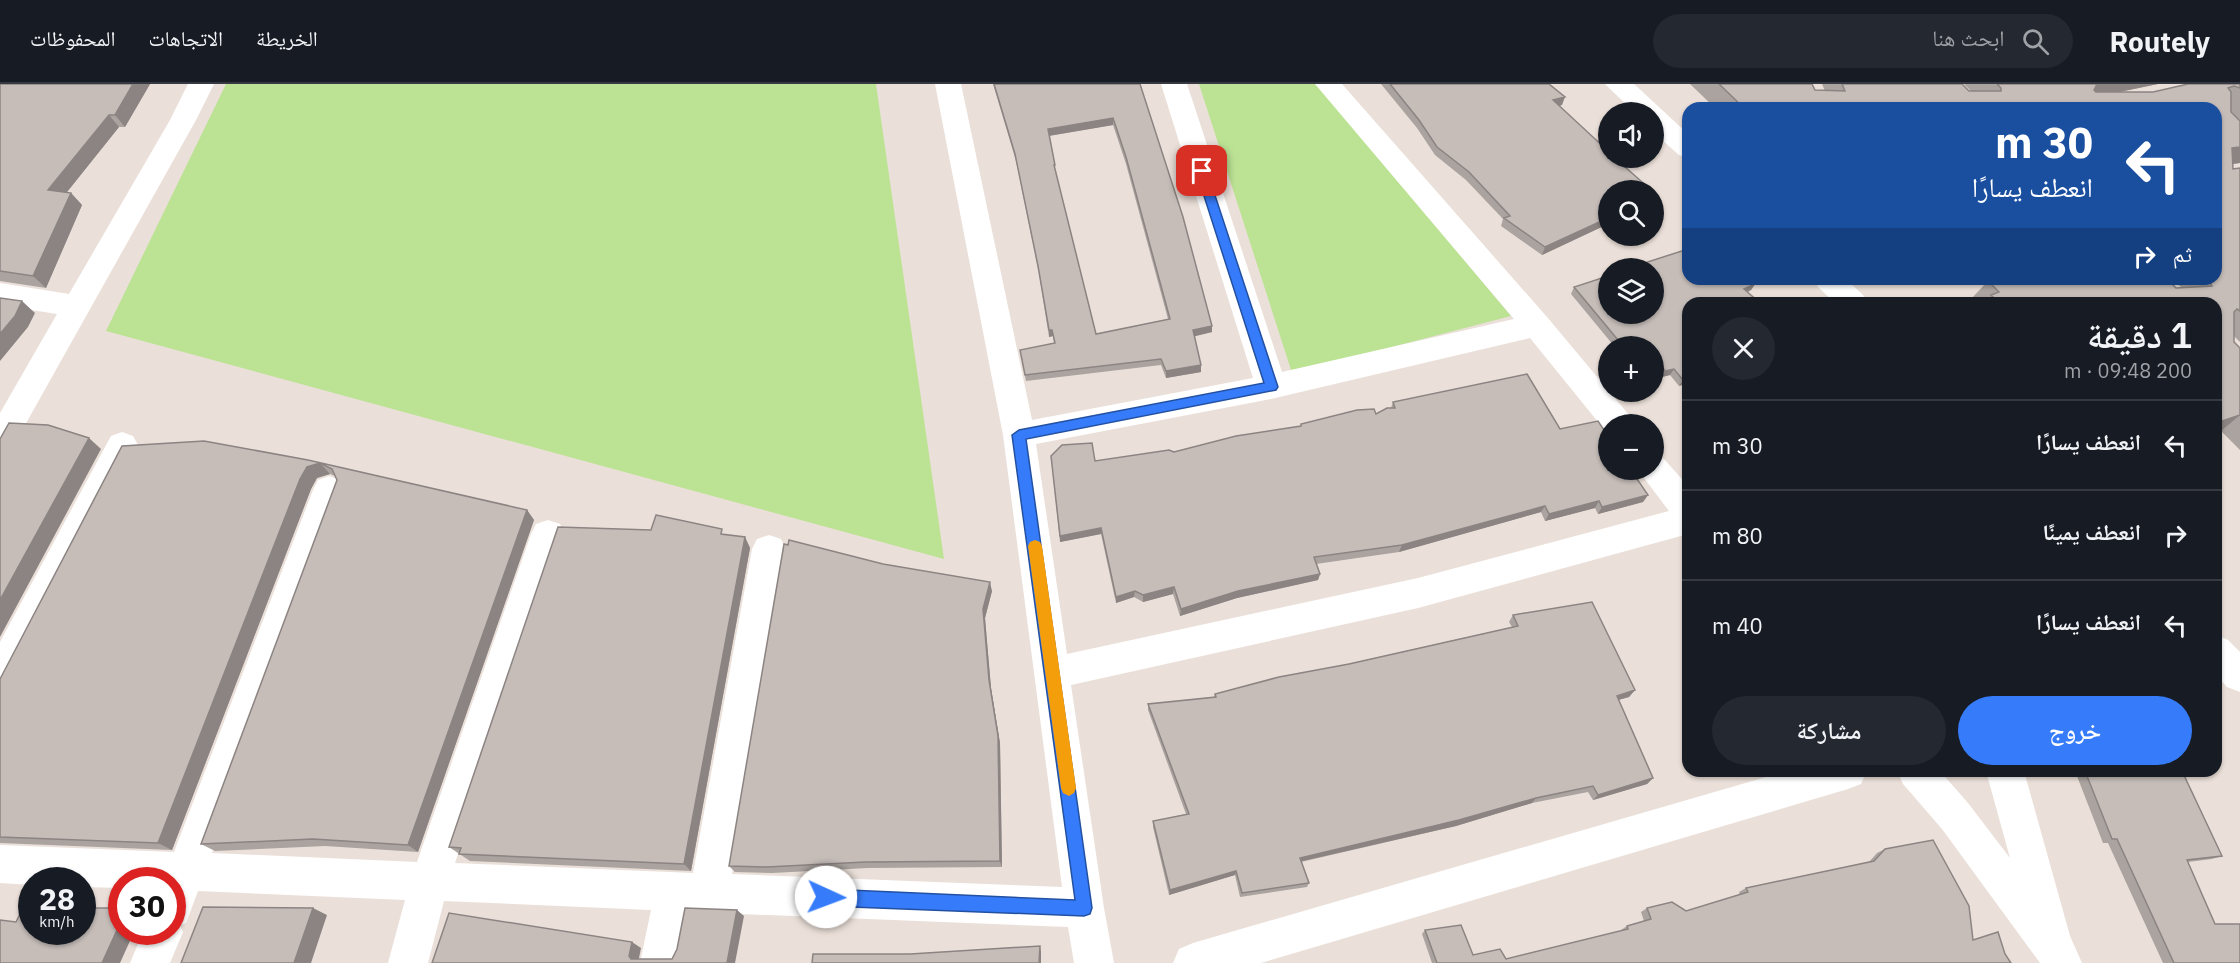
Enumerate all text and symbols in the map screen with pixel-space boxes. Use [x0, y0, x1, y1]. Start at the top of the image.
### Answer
search box [1653, 14, 2073, 68]
text: ابحث هنا [1932, 23, 2004, 52]
text: Routely [2109, 23, 2210, 60]
text: المحفوظات [30, 24, 115, 52]
text: الاتجاهات [148, 24, 223, 52]
text: الخريطة [256, 24, 318, 52]
icon: search [2019, 25, 2052, 58]
map controls [1598, 102, 1664, 480]
button: sound [1598, 102, 1664, 168]
text: 30 m [1995, 115, 2093, 170]
icon: left [2114, 126, 2192, 204]
pin [1176, 145, 1227, 196]
icon: arrive [1185, 154, 1218, 187]
text: انعطف يسارًا [1972, 169, 2093, 204]
button: search [1598, 180, 1664, 246]
text: ثم [2173, 239, 2192, 268]
icon: right [2128, 240, 2161, 273]
button: layers [1598, 258, 1664, 324]
text: 1 دقيقة [2087, 311, 2192, 358]
button: close [1712, 317, 1775, 380]
button: + [1598, 336, 1664, 402]
text: 200 m · 09:48 [2064, 357, 2192, 384]
button: − [1598, 414, 1664, 480]
text: انعطف يسارًا [2036, 427, 2141, 456]
icon: left [2159, 429, 2192, 462]
text: 30 m [1712, 431, 1763, 460]
text: انعطف يمينًا [2043, 517, 2141, 546]
icon: right [2159, 519, 2192, 552]
text: 80 m [1712, 521, 1763, 550]
text: انعطف يسارًا [2036, 607, 2141, 636]
icon: left [2159, 609, 2192, 642]
text: 40 m [1712, 611, 1763, 640]
button: مشاركة [1712, 696, 1946, 765]
button: خروج [1958, 696, 2192, 765]
position arrow [794, 865, 858, 929]
speed limit sign: 30 [108, 867, 186, 945]
text: 28 [39, 879, 75, 918]
text: km/h [39, 912, 75, 931]

